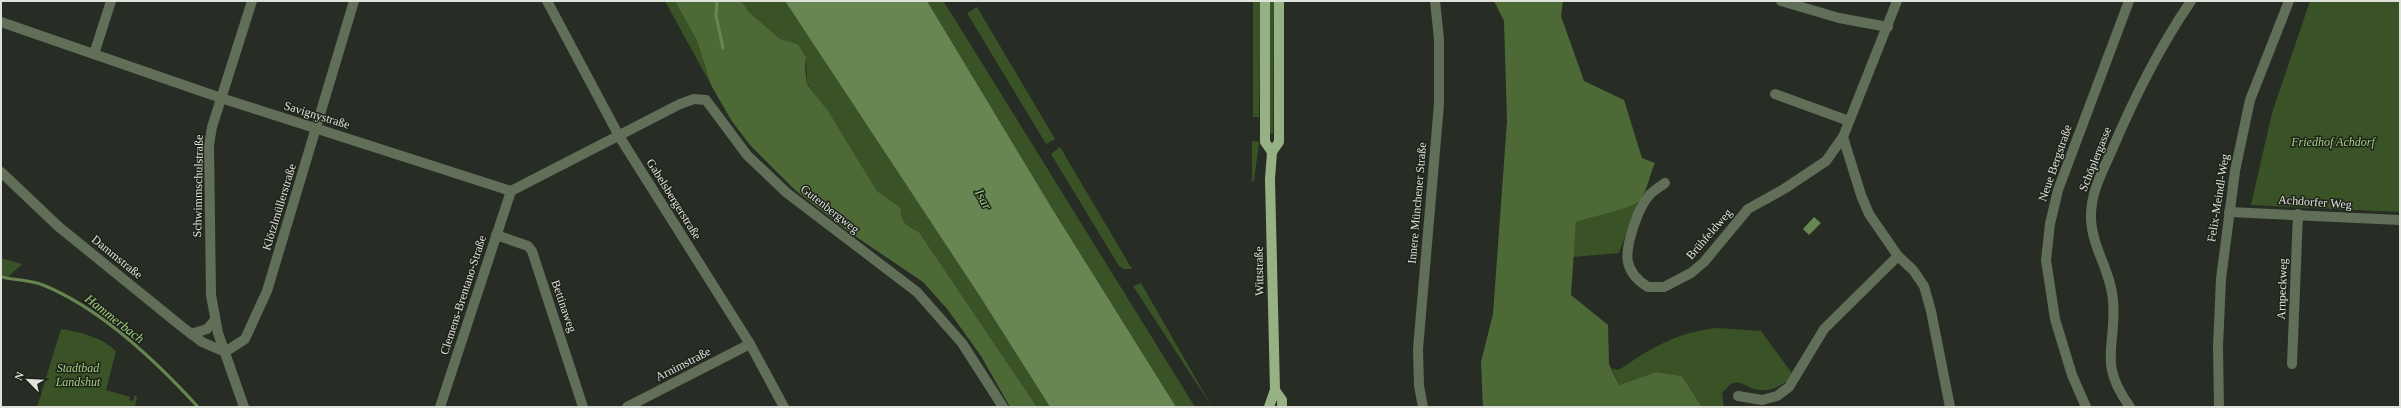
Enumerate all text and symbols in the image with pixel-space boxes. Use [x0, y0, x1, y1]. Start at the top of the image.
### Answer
street label: Savignystraße [282, 98, 352, 132]
street label: Neue Bergstraße [2035, 123, 2075, 203]
street label: Schöplergasse [2076, 125, 2114, 193]
street label: Schwimmschulstraße [190, 135, 206, 237]
park label: Friedhof Achdorf [2290, 135, 2376, 149]
street label: Innere Münchener Straße [1405, 142, 1429, 264]
street label: Felix-Meindl-Weg [2204, 153, 2232, 243]
street label: Gabelsbergerstraße [644, 156, 704, 242]
street label: Klötzlmüllerstraße [259, 162, 299, 252]
street label: Gutenbergweg [798, 182, 862, 236]
water label: Isar [971, 186, 996, 213]
street label: Achdorfer Weg [2278, 192, 2352, 212]
street label: Brühfeldweg [1683, 206, 1735, 262]
street label: Dammstraße [89, 232, 145, 282]
street label: Clemens-Brentano-Straße [437, 234, 489, 356]
street label: Wittstraße [1252, 246, 1266, 296]
street label: Arnpeckweg [2274, 258, 2290, 320]
street label: Bettinaweg [548, 278, 580, 334]
water label: Hammerbach [81, 290, 147, 346]
street label: Arnimstraße [653, 344, 713, 384]
north arrow [8, 360, 48, 400]
park label: Stadtbad Landshut [55, 361, 101, 389]
text: N [12, 370, 26, 382]

